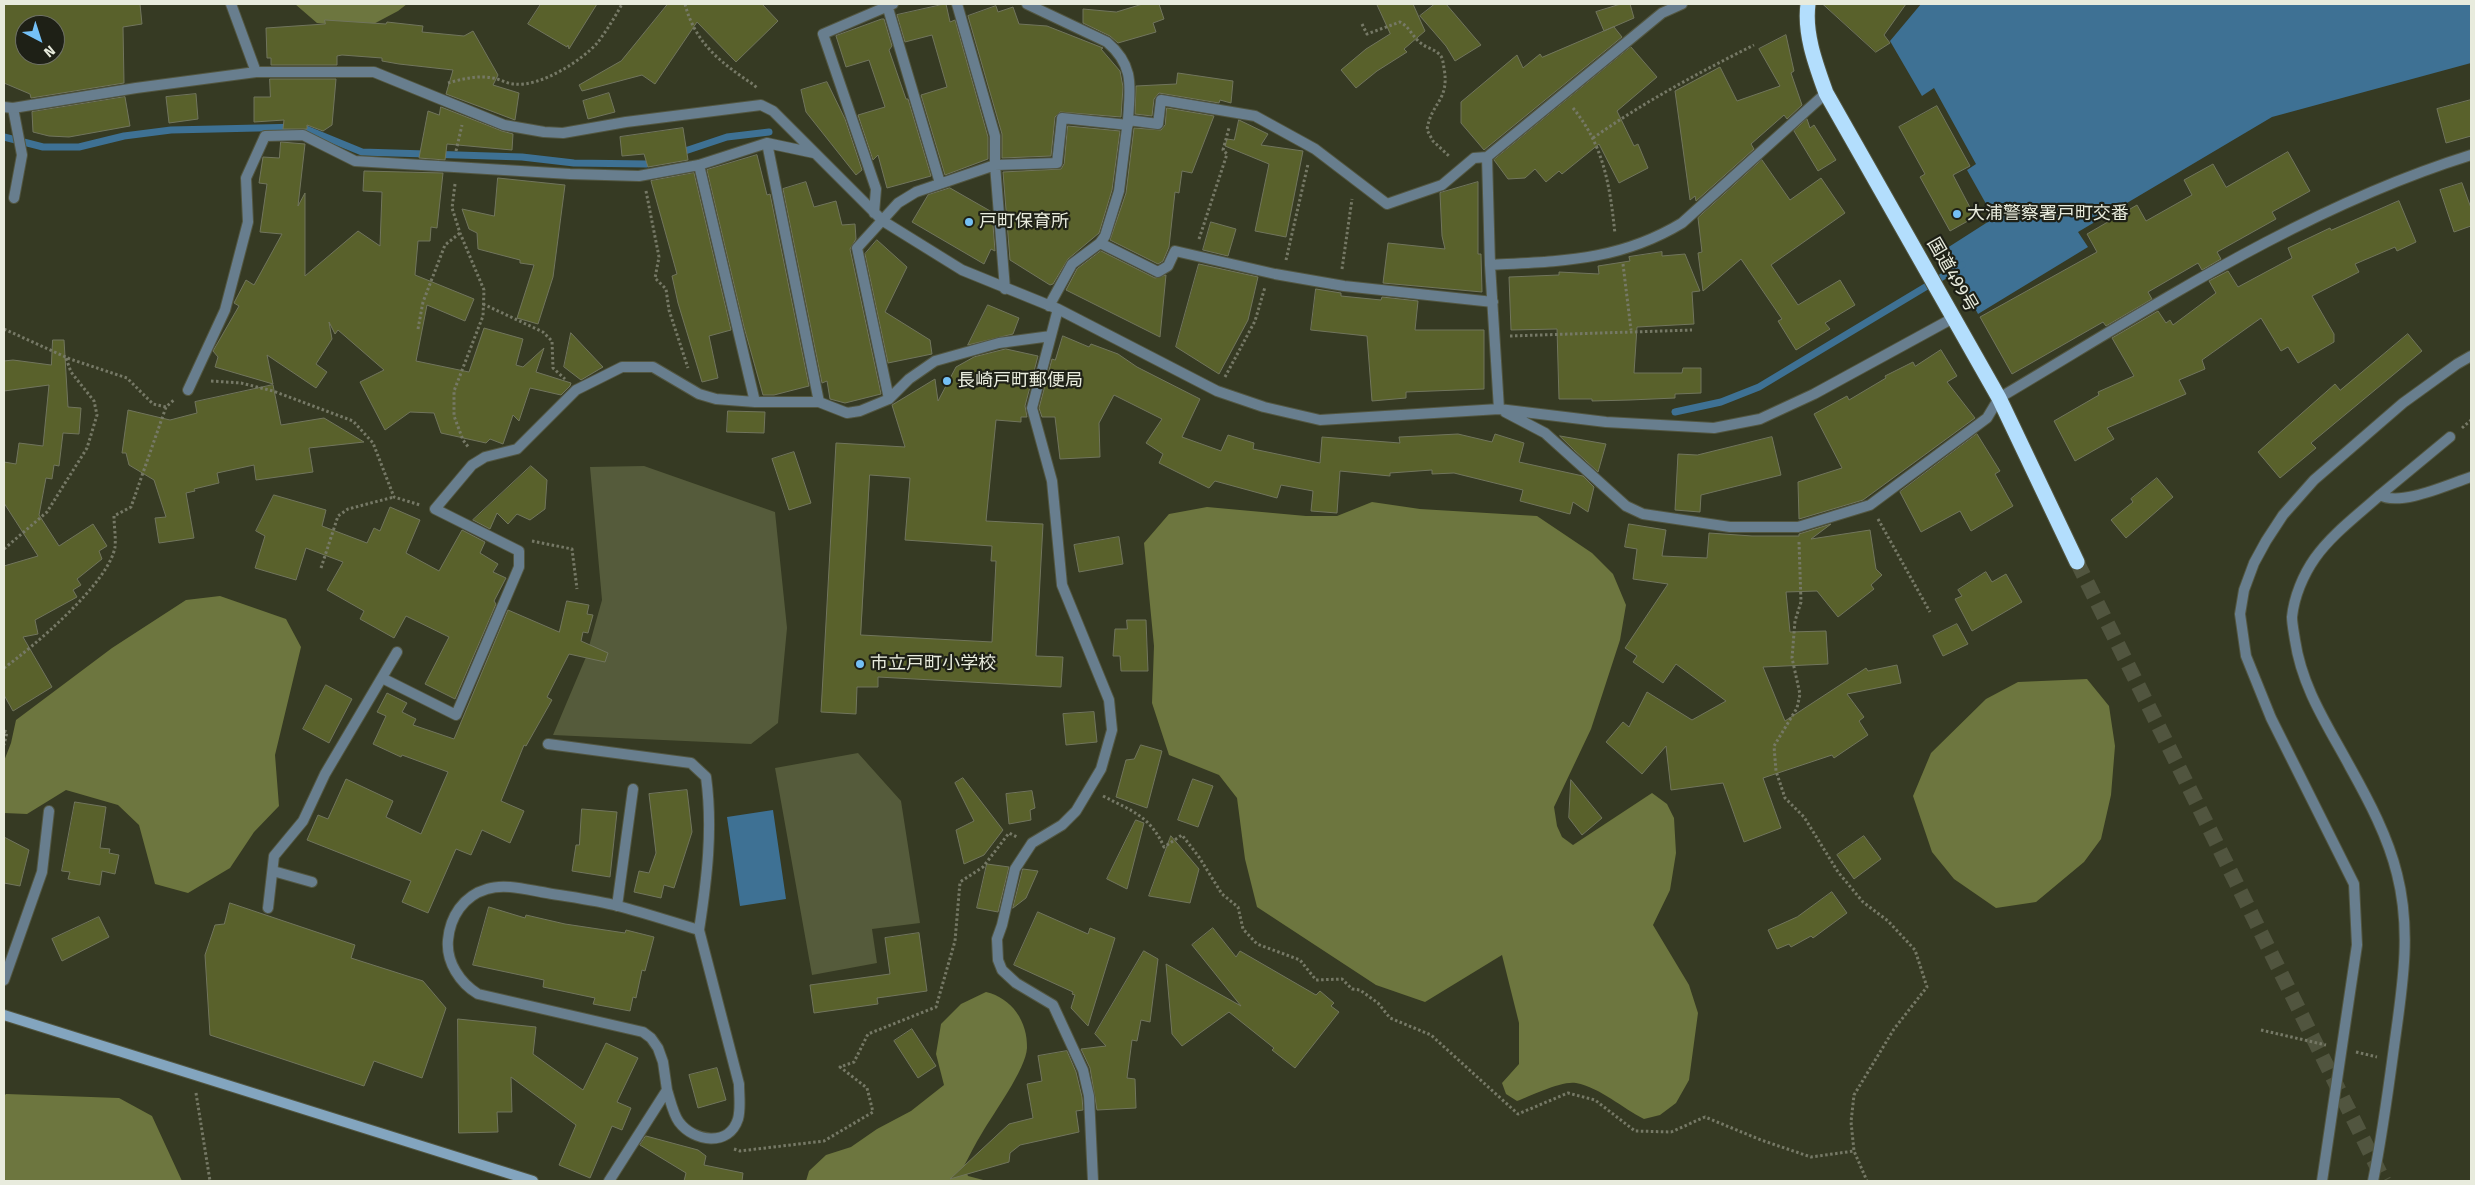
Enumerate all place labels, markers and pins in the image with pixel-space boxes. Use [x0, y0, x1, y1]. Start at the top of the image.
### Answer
place label: 大浦警察署戸町交番 [1967, 203, 2129, 225]
marker: 大浦警察署戸町交番 [1951, 208, 1963, 220]
place label: 戸町保育所 [979, 211, 1069, 233]
marker: 戸町保育所 [963, 216, 975, 228]
place label: 長崎戸町郵便局 [957, 370, 1083, 392]
marker: 長崎戸町郵便局 [941, 375, 953, 387]
place label: 市立戸町小学校 [870, 653, 996, 675]
marker: 市立戸町小学校 [854, 658, 866, 670]

